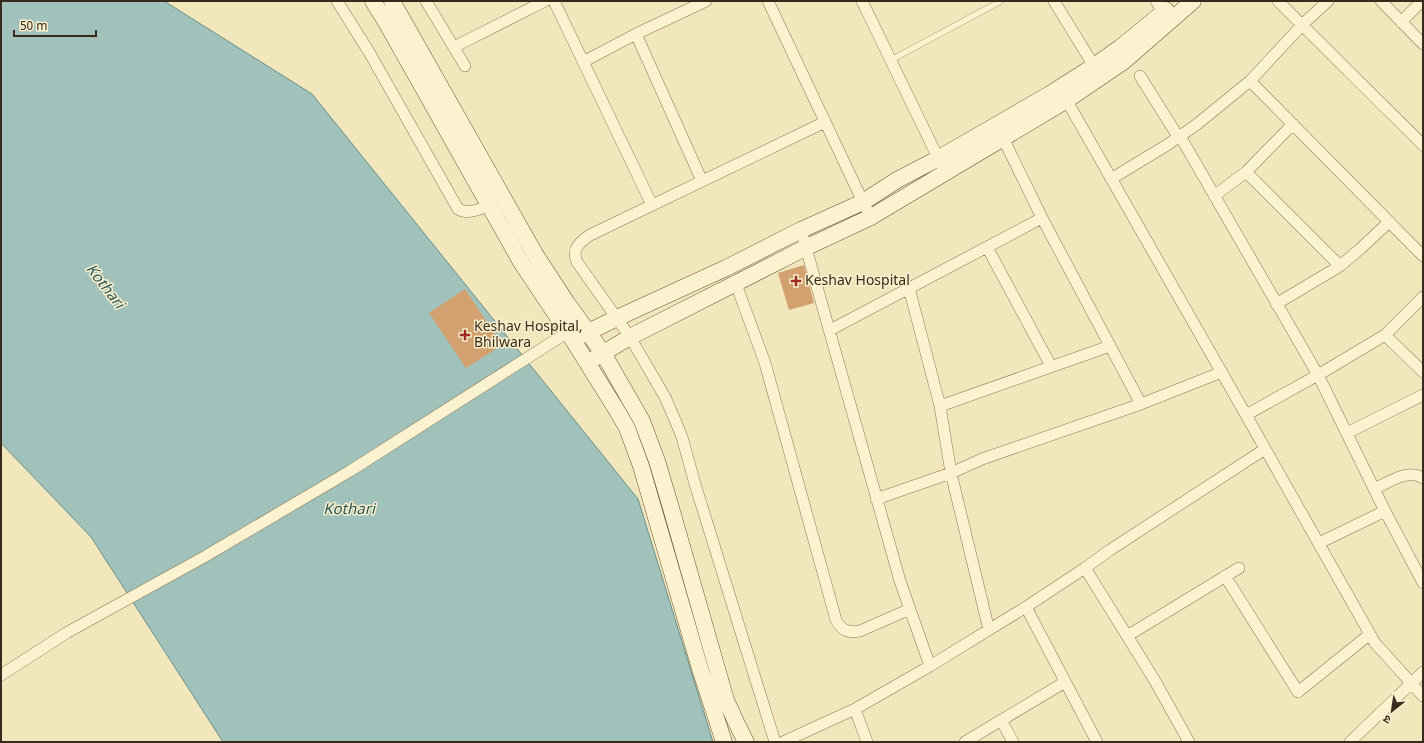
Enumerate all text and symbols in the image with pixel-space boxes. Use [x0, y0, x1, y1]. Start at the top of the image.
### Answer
scale bar [14, 12, 96, 38]
text: 50 m [20, 19, 48, 35]
water label: Kothari [81, 261, 129, 315]
place label: Keshav Hospital [805, 272, 910, 291]
marker: Keshav Hospital [790, 275, 802, 287]
place label: Keshav Hospital, Bhilwara [474, 318, 583, 353]
marker: Keshav Hospital, Bhilwara [459, 329, 471, 341]
water label: Kothari [323, 501, 377, 520]
north arrow [1372, 691, 1412, 731]
text: उ [1381, 711, 1394, 726]

